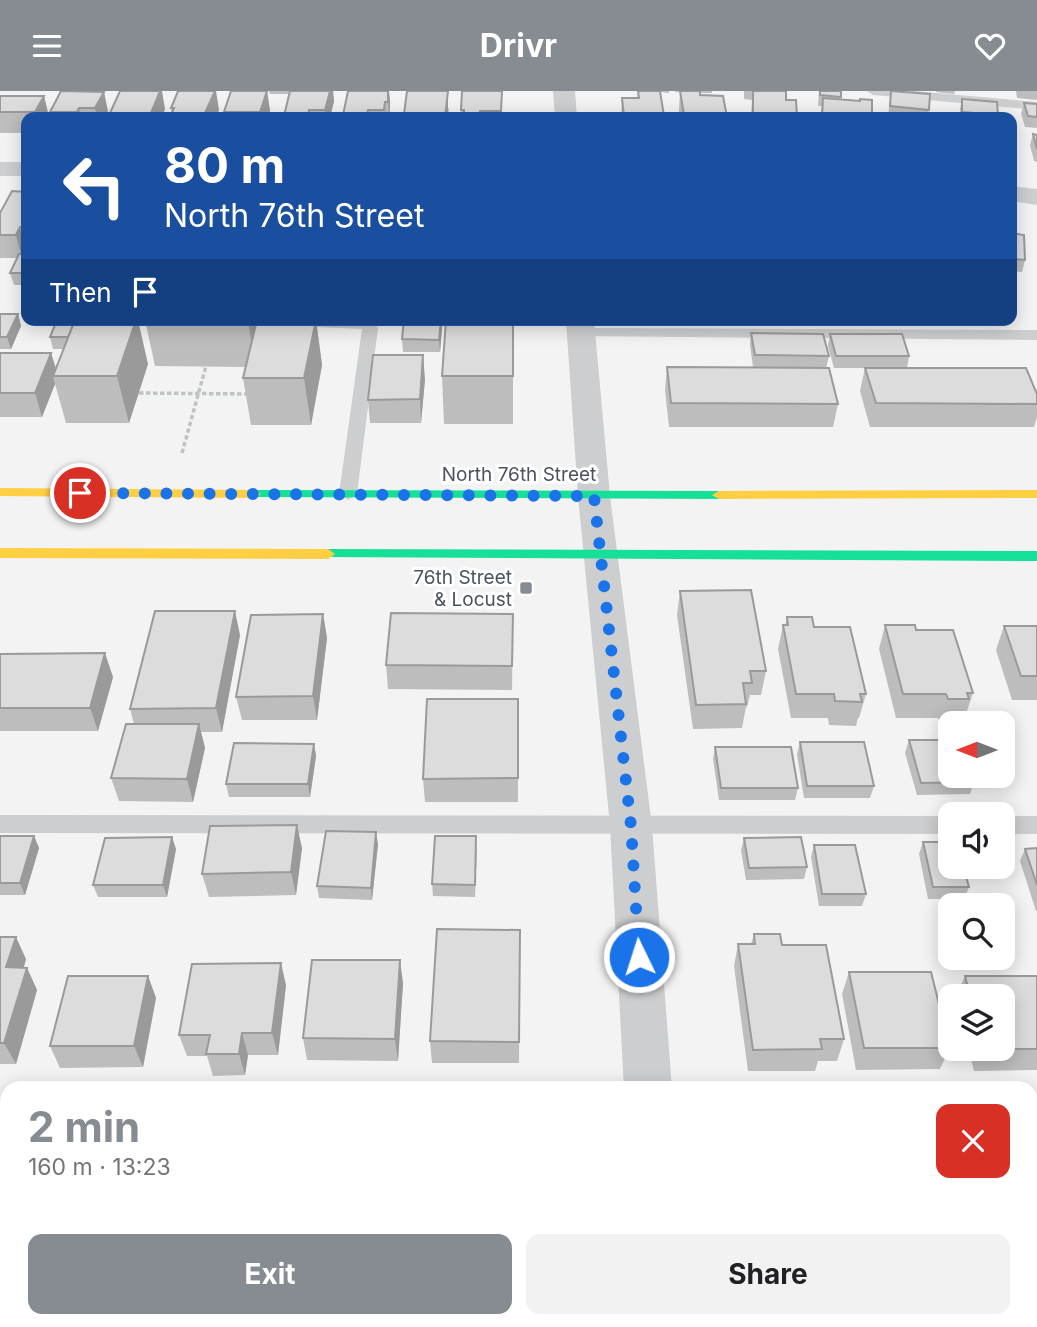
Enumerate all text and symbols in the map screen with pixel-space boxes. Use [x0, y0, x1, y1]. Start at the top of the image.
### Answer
text: Drivr [480, 26, 557, 65]
icon: menu [28, 27, 66, 65]
icon: heart [971, 27, 1009, 65]
text: 80 m [164, 136, 285, 195]
icon: left [49, 140, 140, 231]
text: North 76th Street [164, 196, 424, 235]
icon: arrive [126, 273, 164, 311]
text: Then [49, 277, 112, 308]
pin [50, 463, 110, 523]
street label: North 76th Street [442, 463, 596, 486]
icon: arrive [61, 474, 99, 512]
place label: 76th Street & Locust [413, 566, 512, 611]
marker: 76th Street & Locust [518, 580, 534, 596]
north arrow [938, 711, 1015, 787]
map controls [938, 711, 1015, 1061]
button: sound [938, 802, 1015, 879]
button: search [938, 893, 1015, 970]
position arrow [602, 920, 676, 994]
button: layers [938, 984, 1015, 1061]
text: 2 min [28, 1101, 140, 1152]
button: close [936, 1104, 1010, 1178]
text: 160 m · 13:23 [28, 1153, 171, 1181]
button: Exit [28, 1234, 512, 1314]
button: Share [526, 1234, 1010, 1314]

